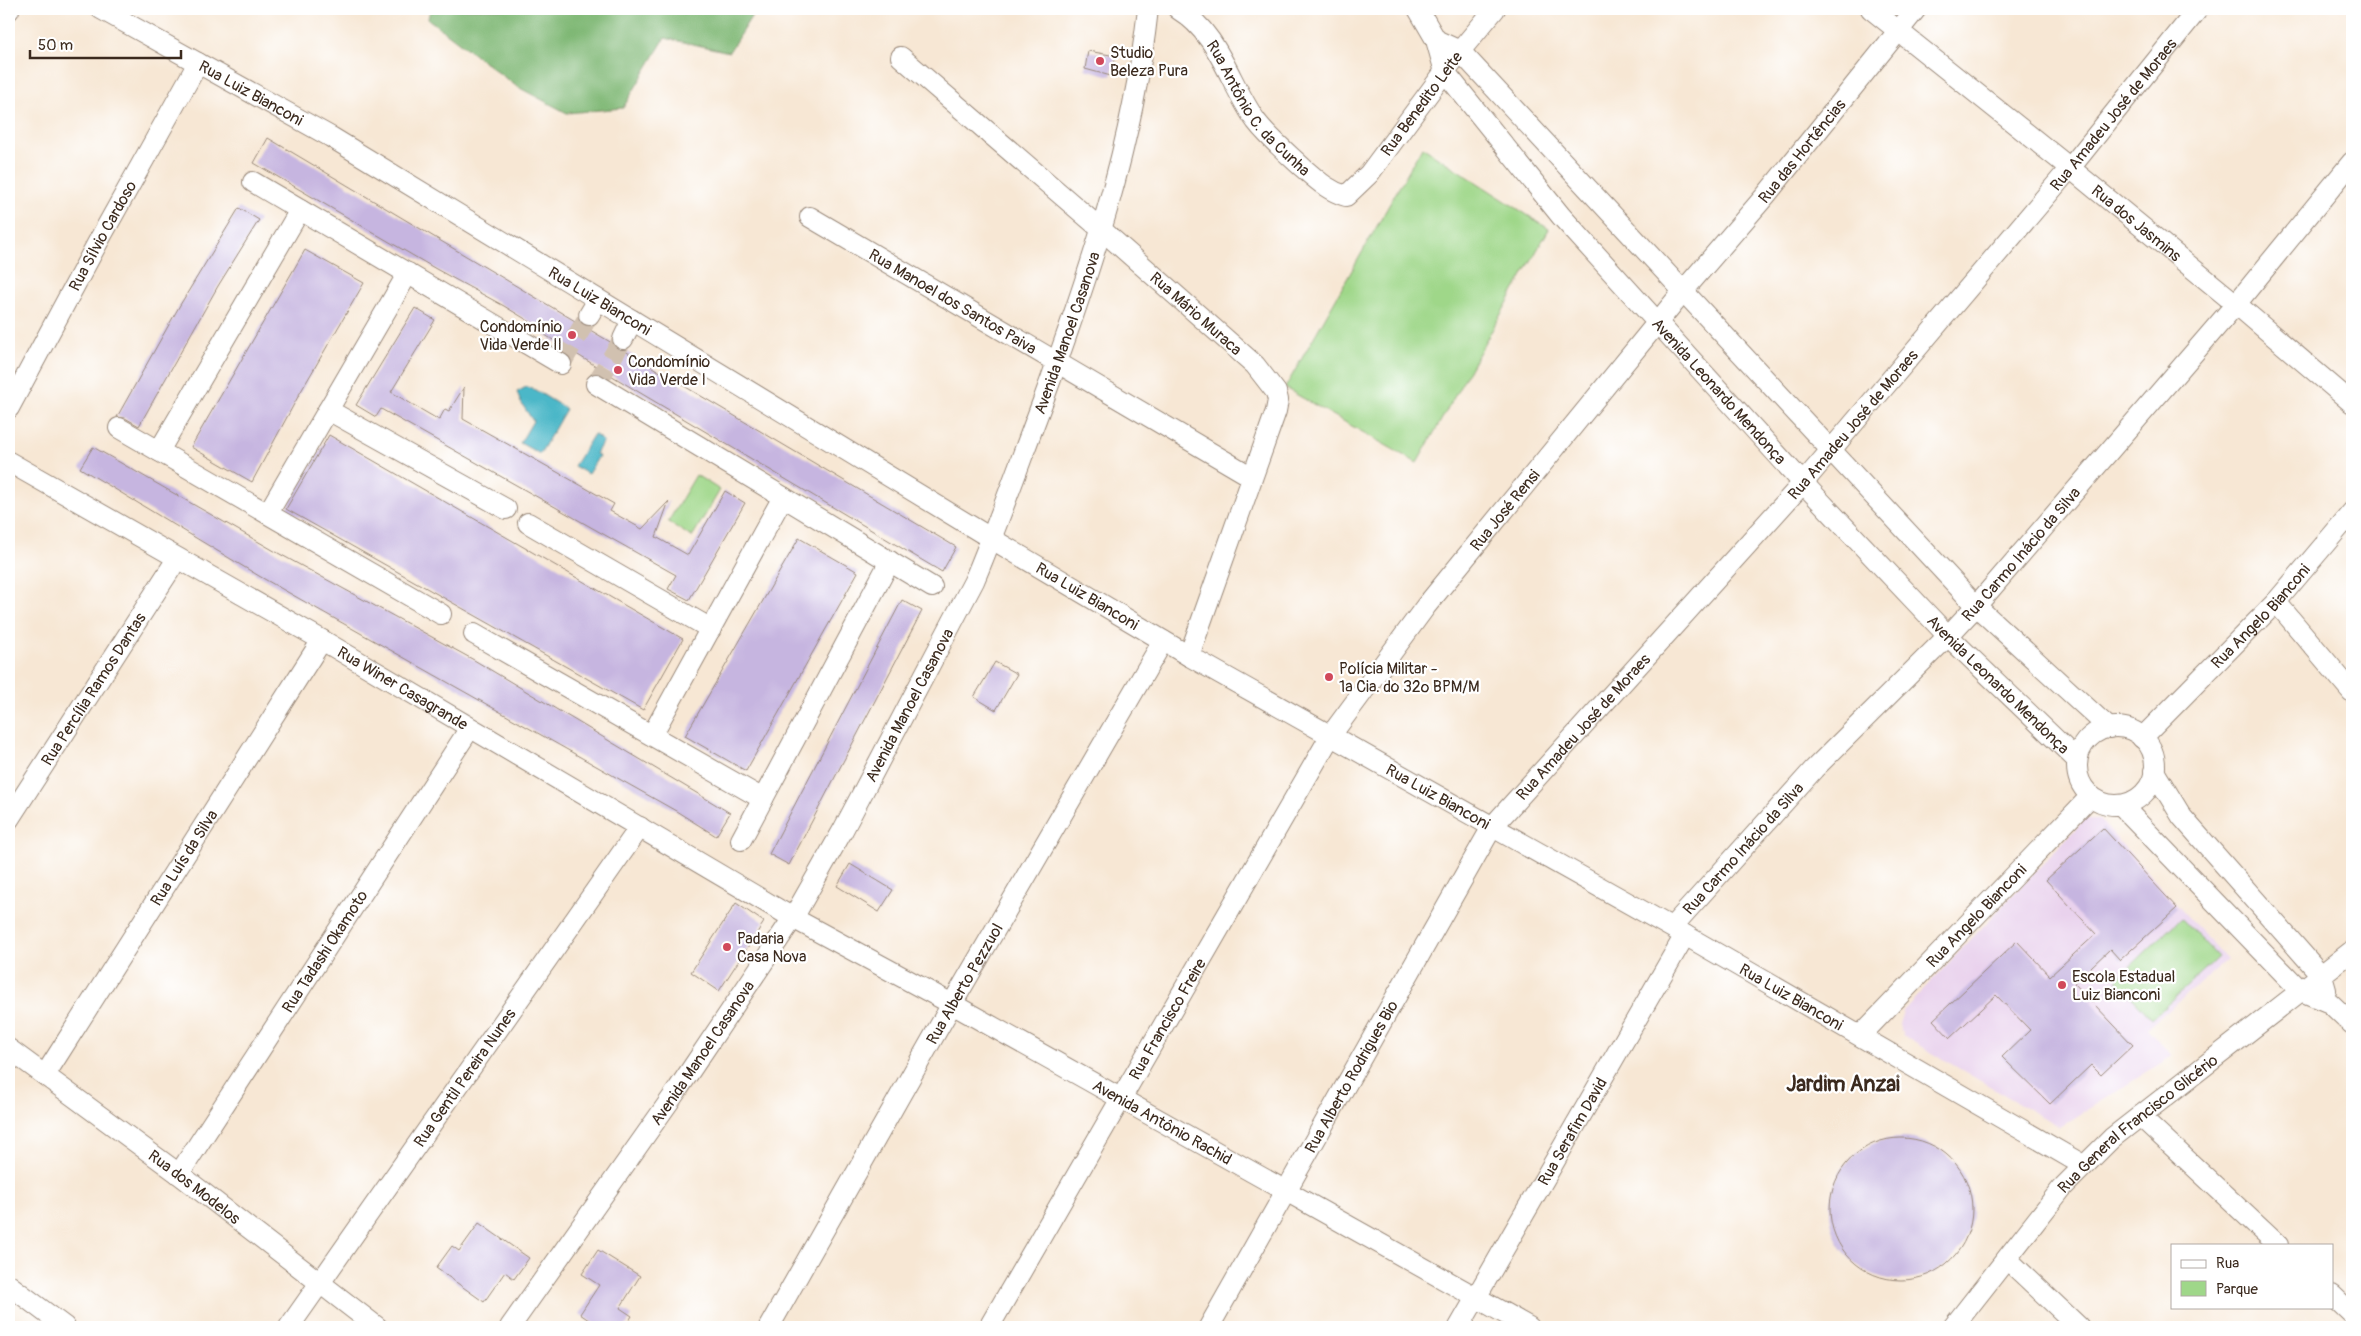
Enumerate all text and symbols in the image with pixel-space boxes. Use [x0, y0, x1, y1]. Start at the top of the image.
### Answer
scale bar [30, 28, 181, 60]
street label: Rua Amadeu José de Moraes [2046, 35, 2181, 195]
text: 50 m [38, 36, 73, 55]
street label: Rua Antônio C. da Cunha [1202, 37, 1314, 181]
place label: Studio Beleza Pura [1110, 43, 1188, 81]
street label: Rua Benedito Leite [1377, 48, 1467, 160]
marker: Studio Beleza Pura [1094, 55, 1106, 67]
street label: Rua Luiz Bianconi [195, 56, 307, 131]
street label: Rua das Hortências [1754, 95, 1850, 208]
street label: Rua Sílvio Cardoso [65, 177, 141, 295]
street label: Rua dos Jasmins [2087, 181, 2185, 266]
street label: Rua Manoel dos Santos Paiva [865, 245, 1040, 359]
street label: Avenida Manoel Casanova [1030, 249, 1105, 417]
street label: Rua Luiz Bianconi [544, 263, 655, 340]
street label: Rua Mário Muraca [1145, 268, 1246, 360]
street label: Avenida Leonardo Mendonça [1647, 314, 1790, 469]
place label: Condomínio Vida Verde II [480, 317, 562, 355]
marker: Condomínio Vida Verde II [566, 329, 578, 341]
street label: Rua Amadeu José de Moraes [1784, 346, 1923, 504]
place label: Condomínio Vida Verde I [628, 352, 711, 390]
marker: Condomínio Vida Verde I [612, 364, 624, 376]
street label: Rua José Rensi [1466, 466, 1544, 555]
street label: Rua Carmo Inácio da Silva [1958, 483, 2085, 626]
street label: Rua Luiz Bianconi [1032, 558, 1142, 635]
street label: Rua Angelo Bianconi [2207, 560, 2315, 673]
street label: Rua Percília Ramos Dantas [37, 609, 151, 770]
street label: Avenida Leonardo Mendonça [1922, 611, 2073, 758]
street label: Avenida Manoel Casanova [861, 625, 958, 786]
street label: Rua Winer Casagrande [333, 642, 471, 735]
street label: Rua Amadeu José de Moraes [1512, 650, 1655, 805]
place label: Polícia Militar - 1ª Cia. do 32º BPM/M [1339, 659, 1480, 697]
marker: Polícia Militar - 1ª Cia. do 32º BPM/M [1323, 671, 1335, 683]
street label: Rua Luiz Bianconi [1382, 760, 1494, 834]
street label: Rua Carmo Inácio da Silva [1679, 778, 1808, 919]
street label: Rua Luís da Silva [146, 806, 222, 910]
street label: Rua Angelo Bianconi [1922, 860, 2031, 972]
street label: Rua Tadashi Okamoto [278, 886, 373, 1017]
street label: Rua Alberto Pezzuol [922, 920, 1008, 1048]
place label: Padaria Casa Nova [737, 929, 806, 967]
marker: Padaria Casa Nova [721, 941, 733, 953]
street label: Rua Francisco Freire [1125, 955, 1211, 1084]
street label: Rua Luiz Bianconi [1735, 960, 1846, 1035]
place label: Escola Estadual Luiz Bianconi [2072, 967, 2175, 1005]
street label: Avenida Manoel Casanova [647, 977, 759, 1129]
marker: Escola Estadual Luiz Bianconi [2056, 979, 2068, 991]
street label: Rua Alberto Rodrigues Bio [1301, 997, 1403, 1157]
street label: Rua Gentil Pereira Nunes [410, 1005, 521, 1151]
street label: Rua General Francisco Glicério [2054, 1050, 2222, 1198]
district label: Jardim Anzai [1786, 1071, 1900, 1098]
street label: Rua Serafim David [1534, 1074, 1612, 1189]
street label: Avenida Antônio Rachid [1089, 1076, 1235, 1170]
street label: Rua dos Modelos [144, 1146, 244, 1229]
legend [2171, 1244, 2334, 1308]
text: Rua [2216, 1254, 2239, 1273]
text: Parque [2216, 1280, 2259, 1299]

